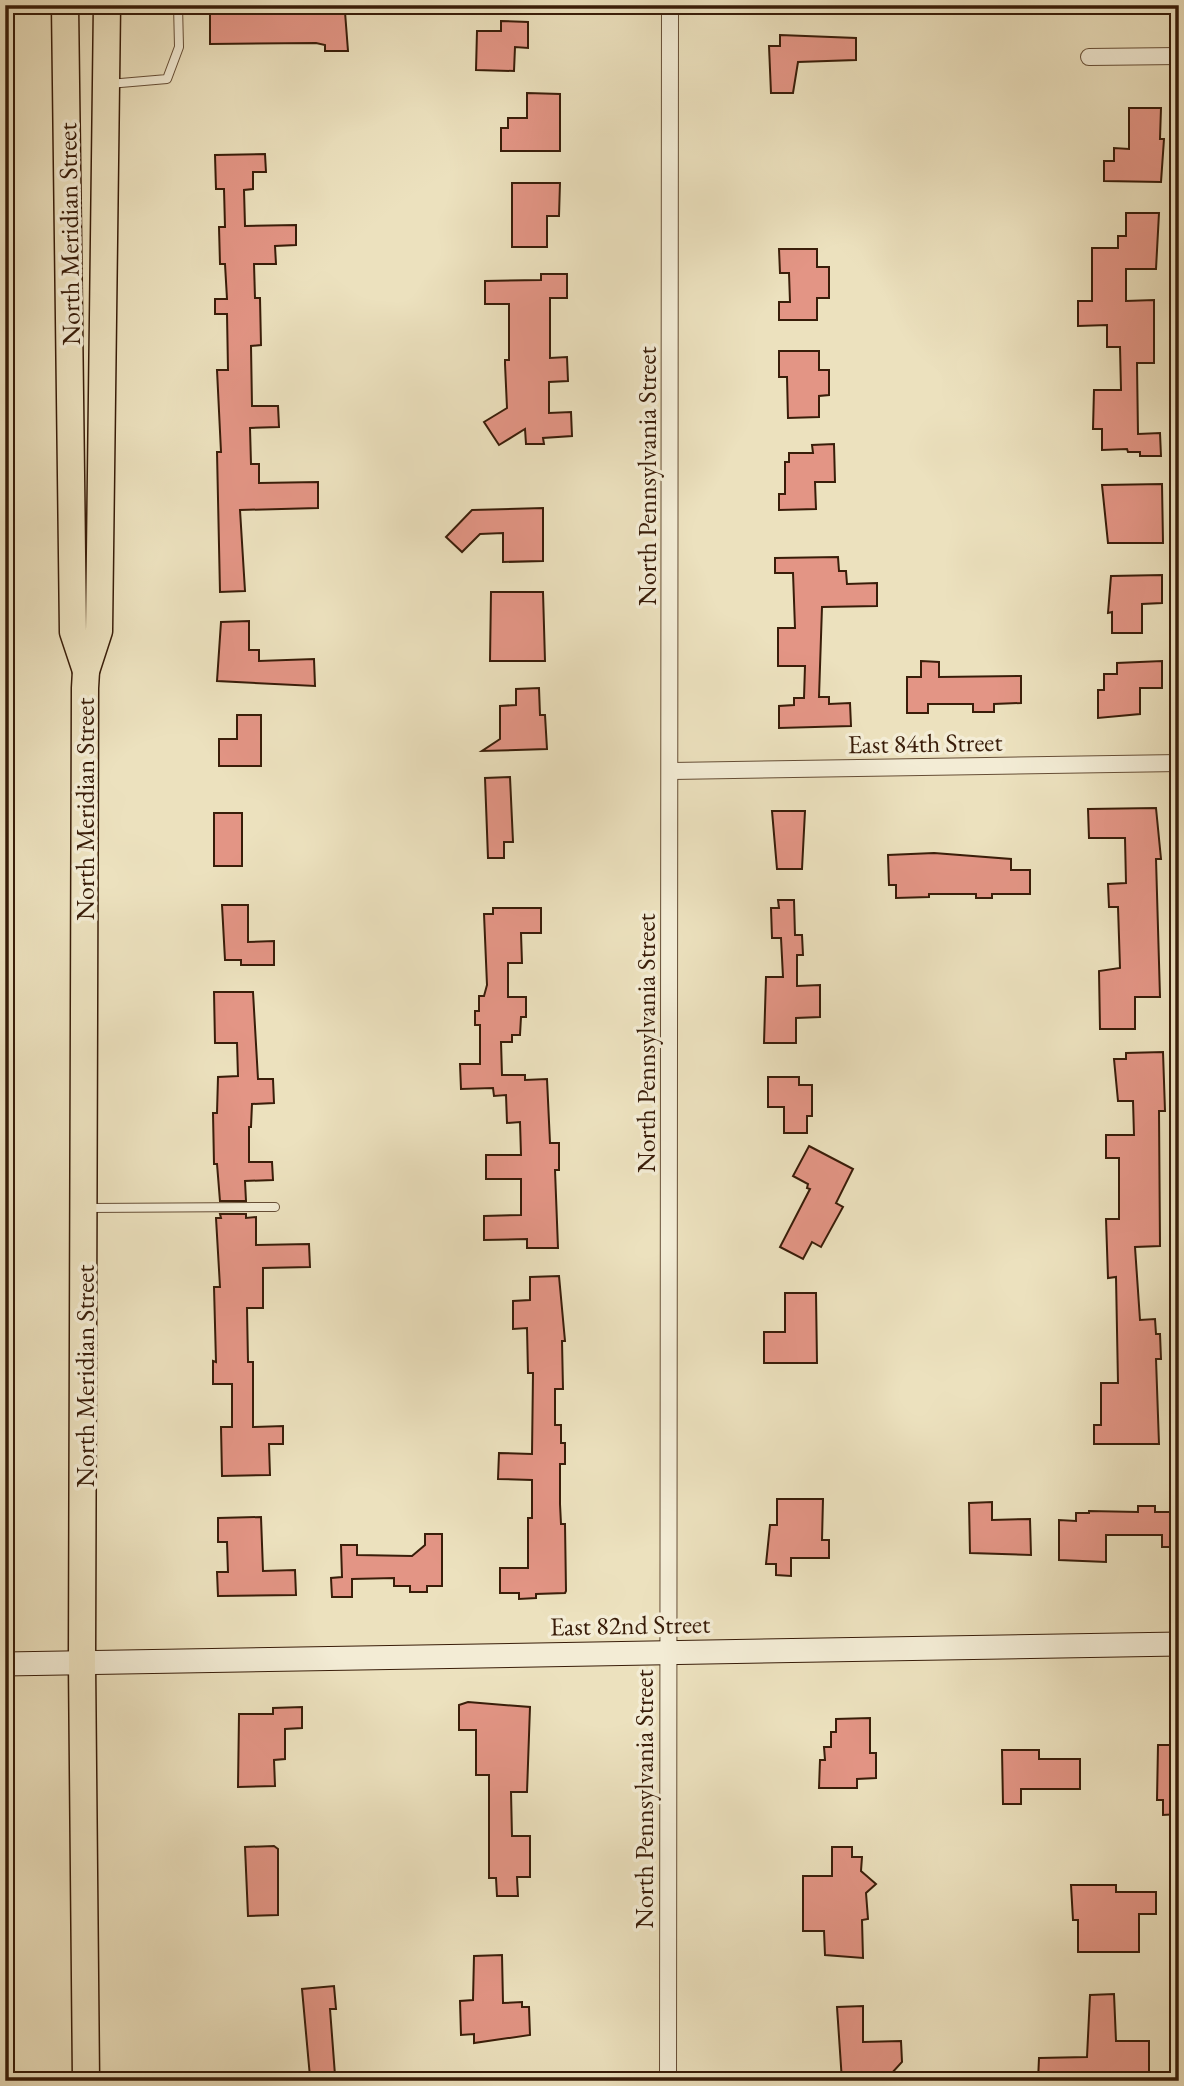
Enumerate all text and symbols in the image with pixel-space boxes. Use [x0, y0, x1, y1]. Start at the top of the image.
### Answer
street label: North Meridian Street [50, 122, 88, 346]
street label: North Pennsylvania Street [630, 346, 664, 606]
street label: North Meridian Street [68, 698, 102, 920]
street label: East 84th Street [847, 725, 1003, 761]
street label: North Pennsylvania Street [629, 913, 663, 1173]
street label: North Meridian Street [68, 1265, 102, 1487]
street label: East 82nd Street [550, 1607, 710, 1643]
street label: North Pennsylvania Street [627, 1669, 661, 1929]

